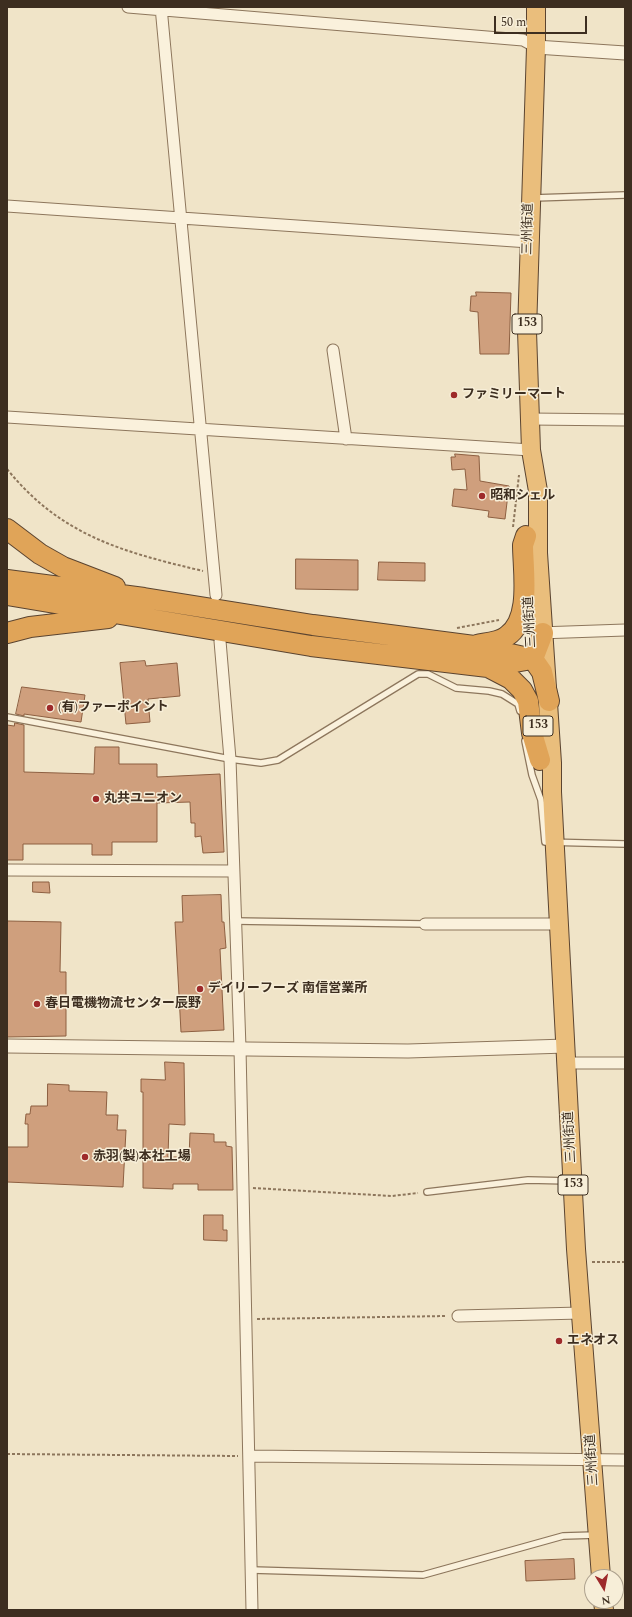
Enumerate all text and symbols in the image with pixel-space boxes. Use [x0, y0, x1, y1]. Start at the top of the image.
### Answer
scale bar [496, 8, 589, 34]
text: 50 m [501, 13, 526, 32]
street label: 三州街道 [521, 203, 537, 255]
road number: 153 [512, 314, 542, 334]
place label: ファミリーマート [462, 387, 566, 403]
marker: ファミリーマート [449, 390, 459, 400]
place label: 昭和シェル [490, 488, 555, 504]
marker: 昭和シェル [477, 491, 487, 501]
street label: 三州街道 [522, 596, 540, 648]
place label: (有)ファーポイント [58, 700, 169, 716]
marker: (有)ファーポイント [45, 703, 55, 713]
road number: 153 [523, 716, 553, 736]
place label: 丸共ユニオン [104, 791, 182, 807]
marker: 丸共ユニオン [91, 794, 101, 804]
place label: デイリーフーズ 南信営業所 [208, 981, 367, 997]
marker: デイリーフーズ 南信営業所 [195, 984, 205, 994]
place label: 春日電機物流センター辰野 [45, 996, 201, 1012]
marker: 春日電機物流センター辰野 [32, 999, 42, 1009]
street label: 三州街道 [562, 1111, 580, 1163]
place label: 赤羽(製)本社工場 [93, 1149, 191, 1165]
marker: 赤羽(製)本社工場 [80, 1152, 90, 1162]
road number: 153 [558, 1175, 588, 1195]
place label: エネオス [567, 1333, 619, 1349]
marker: エネオス [554, 1336, 564, 1346]
street label: 三州街道 [583, 1434, 603, 1486]
north arrow [584, 1569, 624, 1609]
text: N [600, 1591, 612, 1609]

